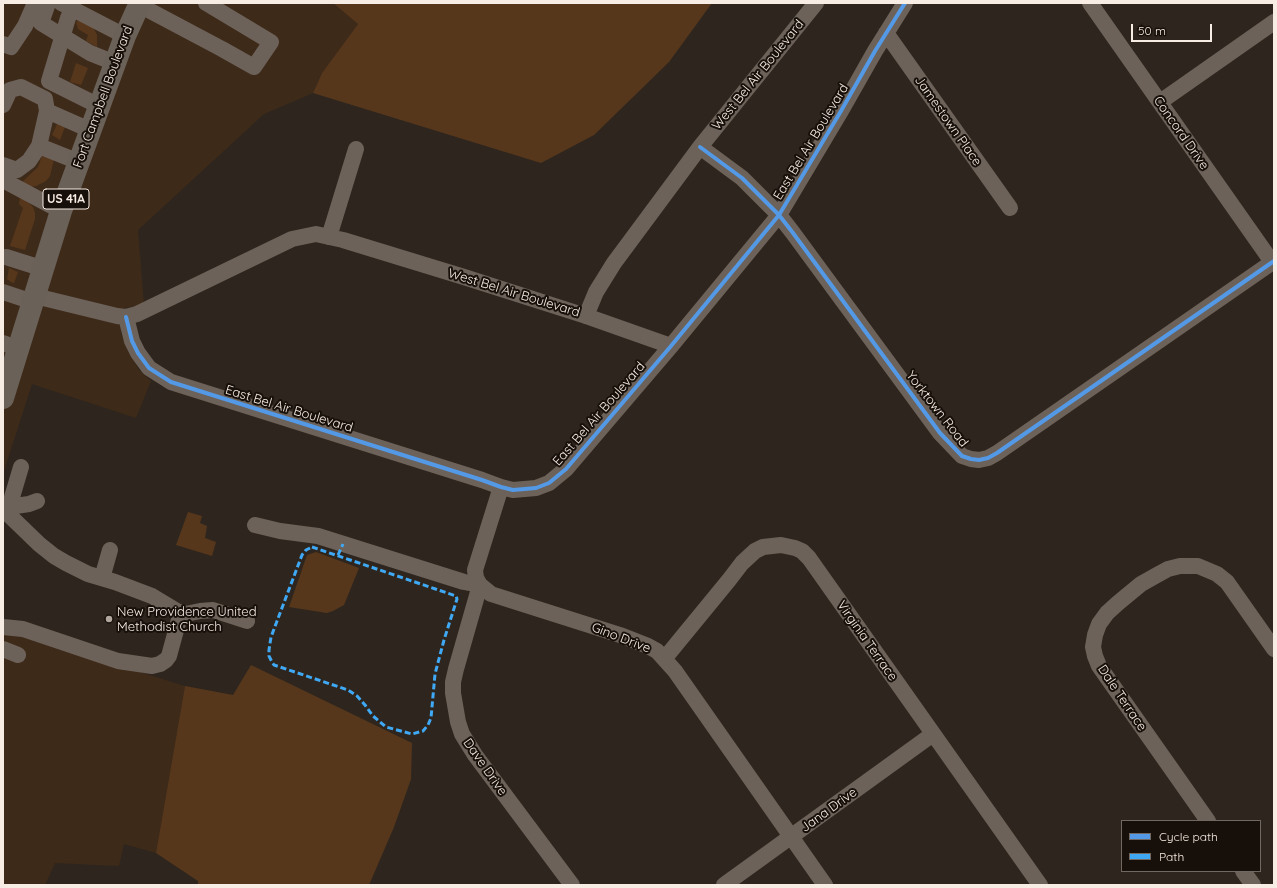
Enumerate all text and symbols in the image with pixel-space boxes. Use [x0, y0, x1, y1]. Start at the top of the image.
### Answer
scale bar [1133, 16, 1214, 42]
street label: West Bel Air Boulevard [709, 17, 807, 133]
text: 50 m [1138, 23, 1166, 38]
street label: Fort Campbell Boulevard [70, 24, 136, 170]
street label: Jamestown Place [911, 73, 985, 169]
street label: East Bel Air Boulevard [770, 81, 852, 203]
street label: Concord Drive [1150, 93, 1212, 173]
road number: US 41A [43, 189, 89, 209]
street label: West Bel Air Boulevard [446, 266, 582, 320]
street label: East Bel Air Boulevard [550, 359, 648, 469]
street label: Yorktown Road [903, 368, 971, 450]
street label: East Bel Air Boulevard [223, 382, 355, 436]
street label: Virginia Terrace [834, 598, 900, 684]
place label: New Providence United Methodist Church [117, 604, 257, 635]
marker: New Providence United Methodist Church [104, 614, 114, 624]
street label: Gino Drive [589, 620, 653, 656]
street label: Dale Terrace [1094, 662, 1150, 734]
street label: Dave Drive [460, 735, 510, 799]
street label: Jana Drive [798, 784, 860, 836]
legend [1121, 820, 1261, 872]
text: Cycle path [1159, 829, 1218, 844]
text: Path [1159, 849, 1184, 864]

